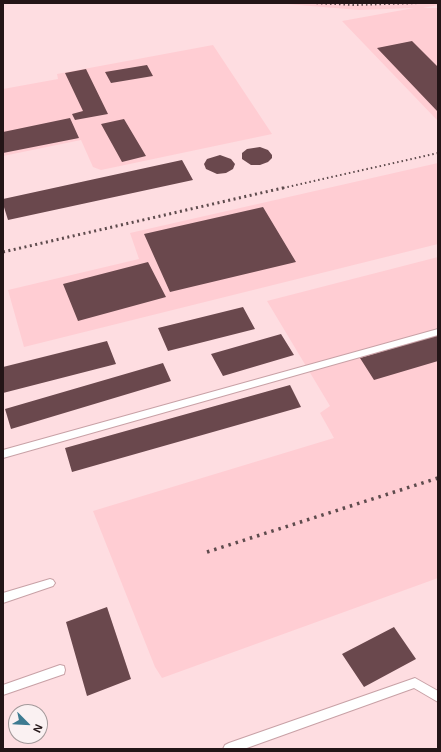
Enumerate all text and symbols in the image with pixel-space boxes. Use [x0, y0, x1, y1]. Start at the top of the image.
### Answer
north arrow [8, 704, 48, 744]
text: N [31, 722, 45, 735]

